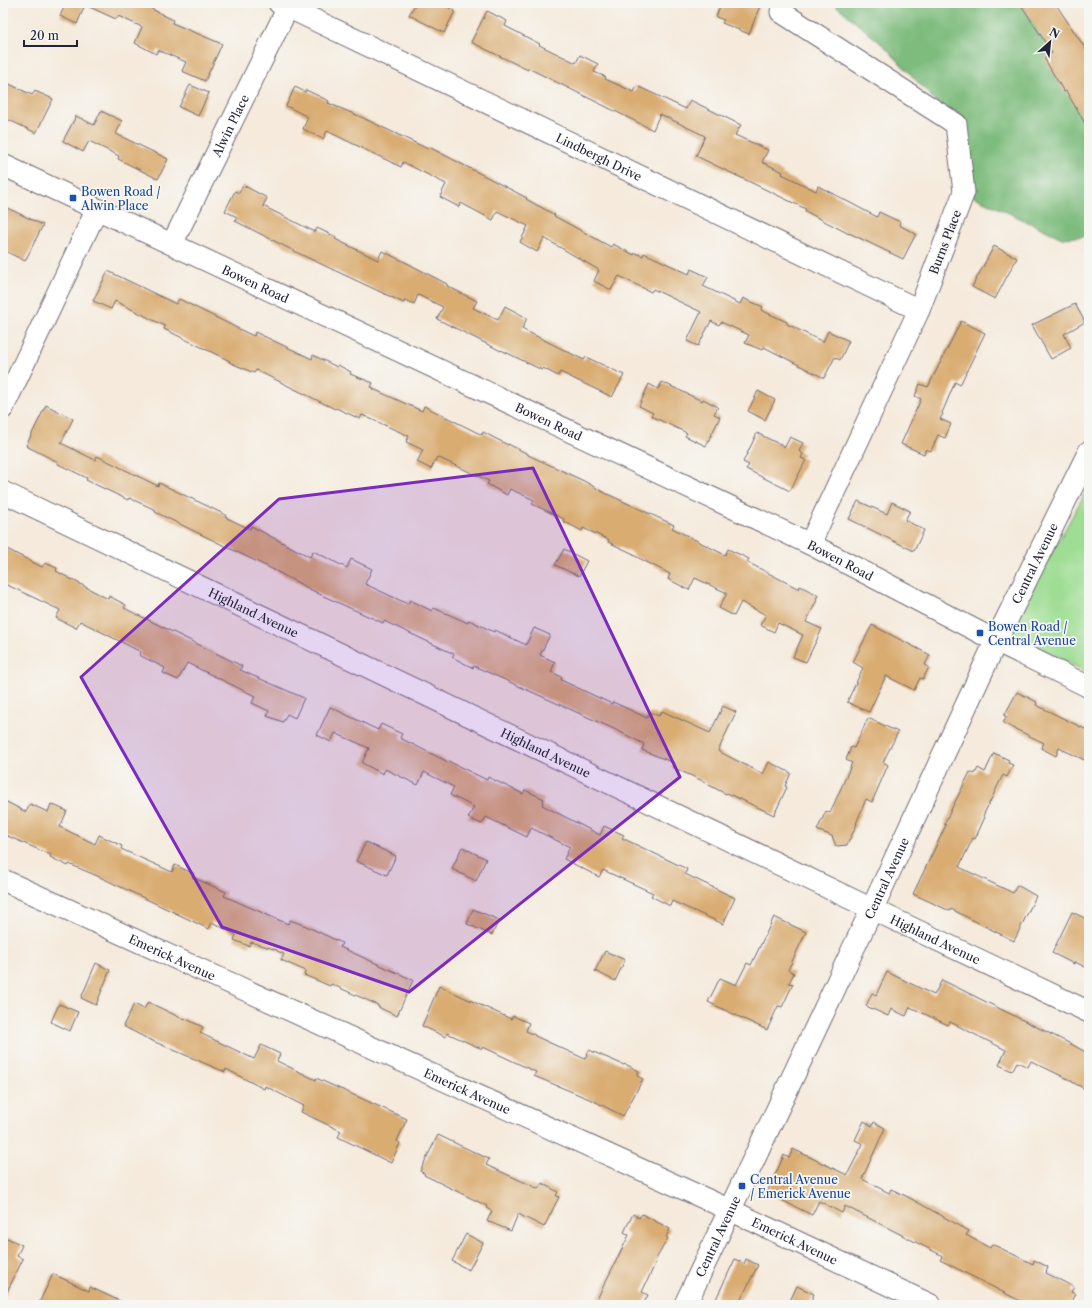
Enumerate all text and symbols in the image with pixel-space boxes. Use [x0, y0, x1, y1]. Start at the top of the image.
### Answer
scale bar [24, 22, 77, 48]
north arrow [1030, 22, 1070, 62]
text: N [1047, 25, 1062, 42]
text: 20 m [30, 28, 59, 43]
street label: Alwin Place [208, 92, 252, 160]
street label: Lindbergh Drive [554, 130, 645, 184]
place label: Bowen Road / Alwin Place [80, 184, 161, 213]
marker: Bowen Road / Alwin Place [68, 193, 78, 203]
street label: Burns Place [926, 207, 964, 276]
street label: Bowen Road [220, 261, 292, 306]
street label: Bowen Road [513, 399, 585, 444]
street label: Central Avenue [1008, 520, 1061, 606]
street label: Bowen Road [805, 537, 877, 584]
street label: Highland Avenue [206, 584, 301, 640]
place label: Bowen Road / Central Avenue [988, 619, 1076, 648]
marker: Bowen Road / Central Avenue [975, 628, 985, 638]
street label: Highland Avenue [498, 724, 593, 781]
street label: Central Avenue [861, 835, 912, 921]
street label: Highland Avenue [888, 911, 983, 967]
street label: Emerick Avenue [127, 931, 218, 983]
street label: Emerick Avenue [422, 1065, 513, 1117]
place label: Central Avenue / Emerick Avenue [750, 1172, 851, 1201]
marker: Central Avenue / Emerick Avenue [737, 1181, 747, 1191]
street label: Central Avenue [692, 1193, 743, 1279]
street label: Emerick Avenue [749, 1214, 840, 1267]

